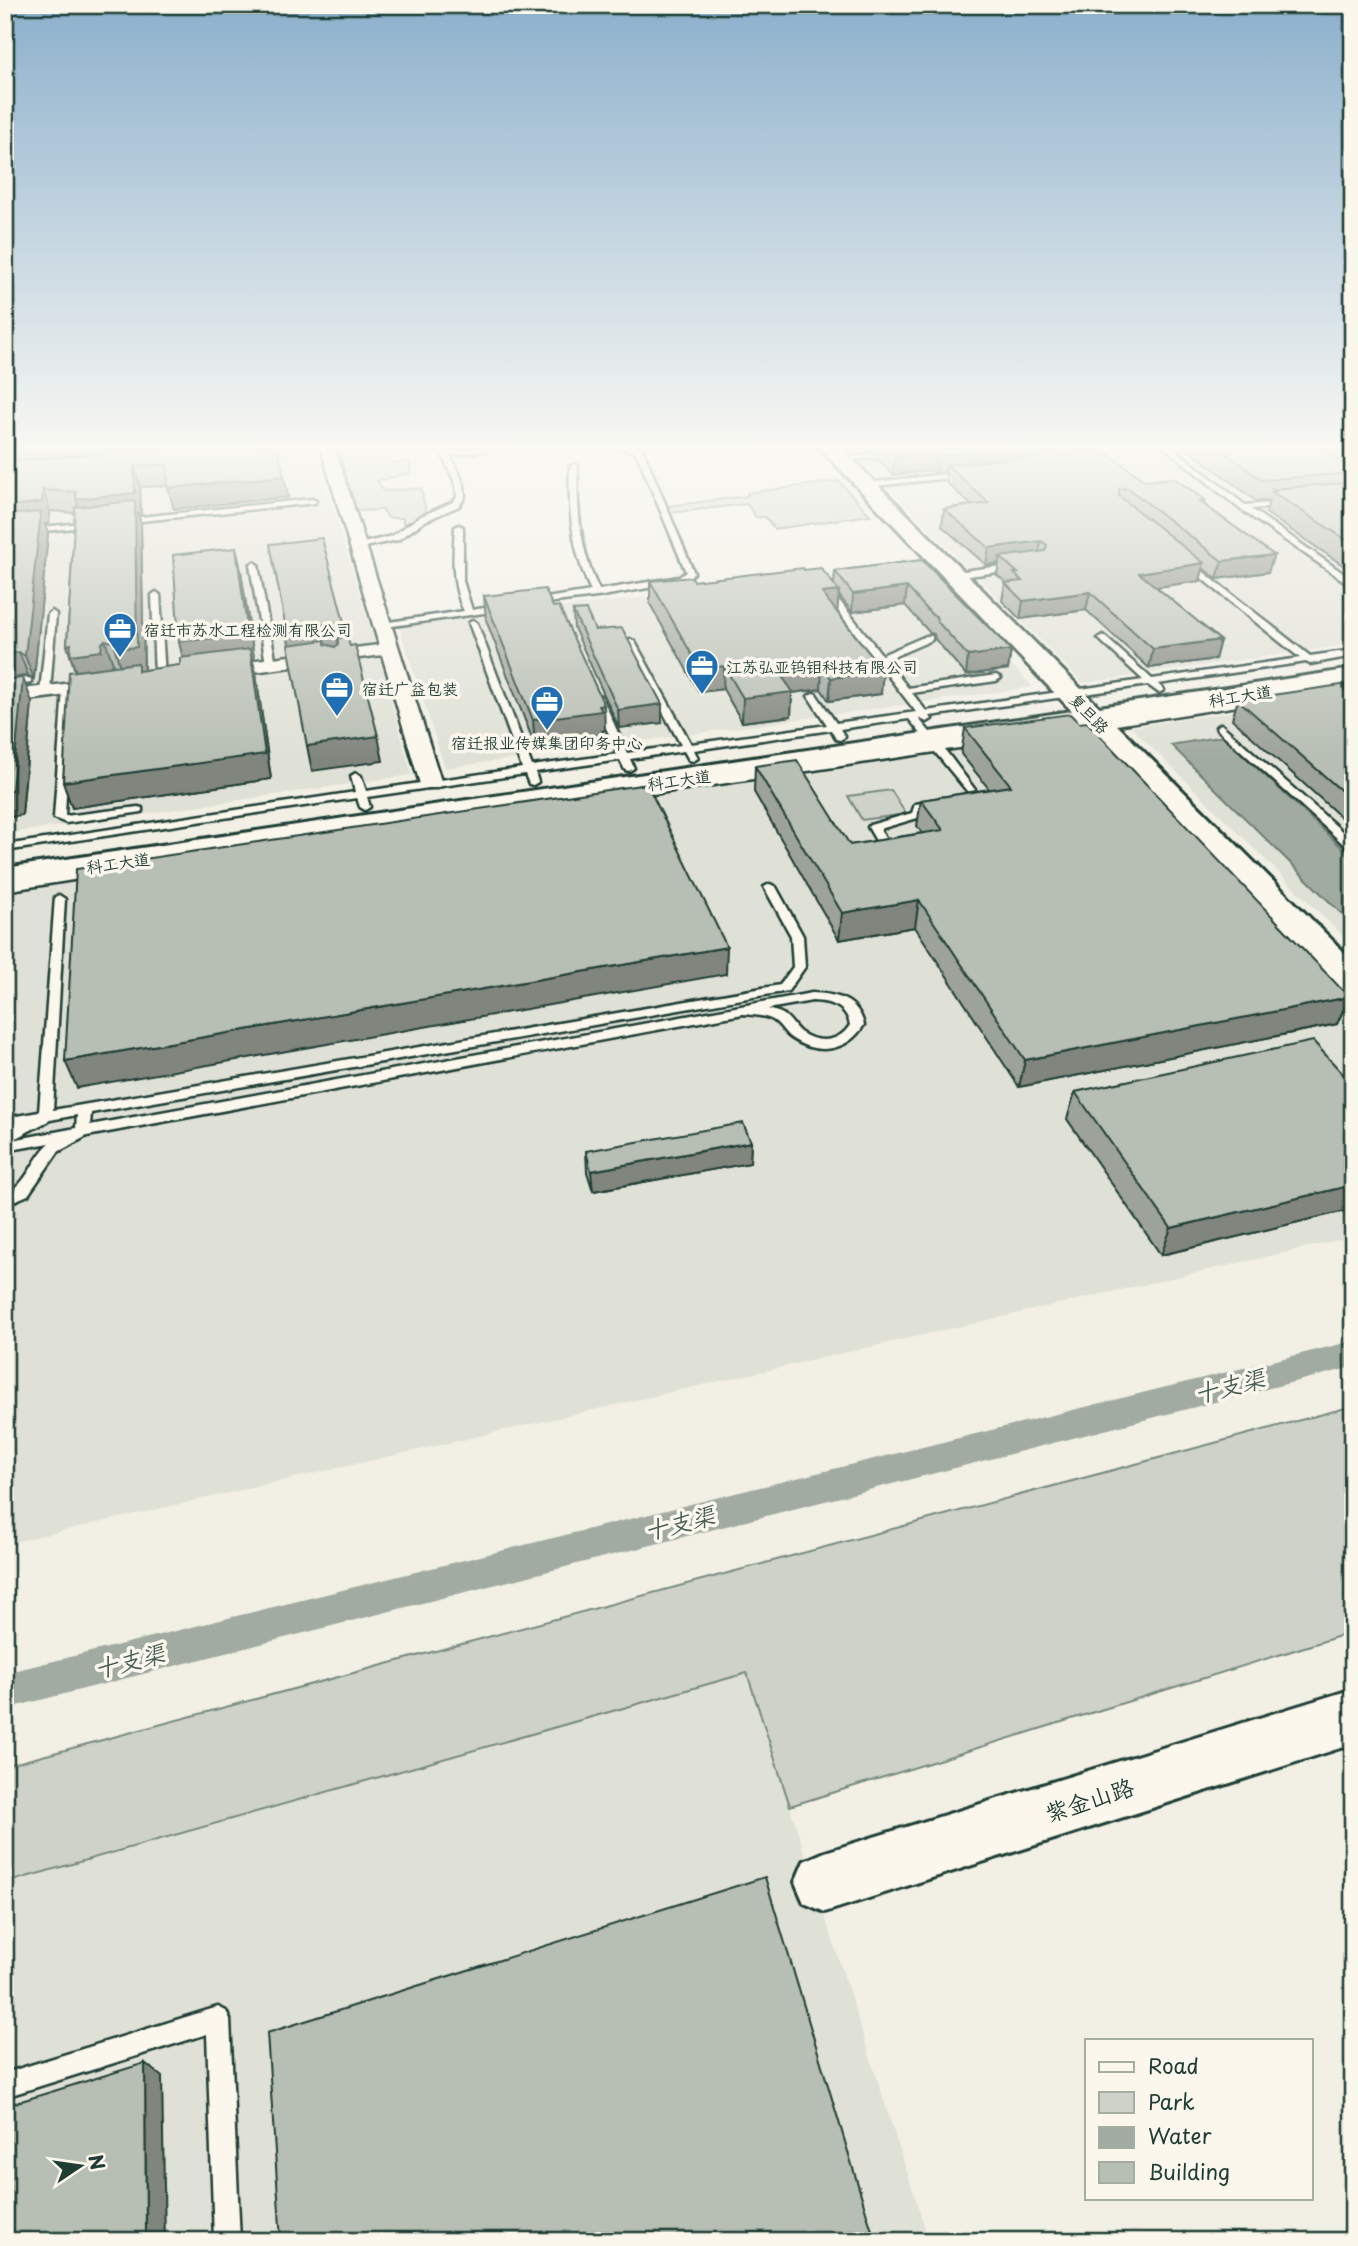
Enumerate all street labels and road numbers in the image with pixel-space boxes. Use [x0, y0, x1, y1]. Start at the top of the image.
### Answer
street label: 科工大道 [1207, 678, 1273, 712]
street label: 复旦路 [1065, 687, 1115, 739]
street label: 科工大道 [646, 763, 712, 795]
street label: 科工大道 [85, 846, 151, 878]
street label: 紫金山路 [1040, 1768, 1138, 1830]

